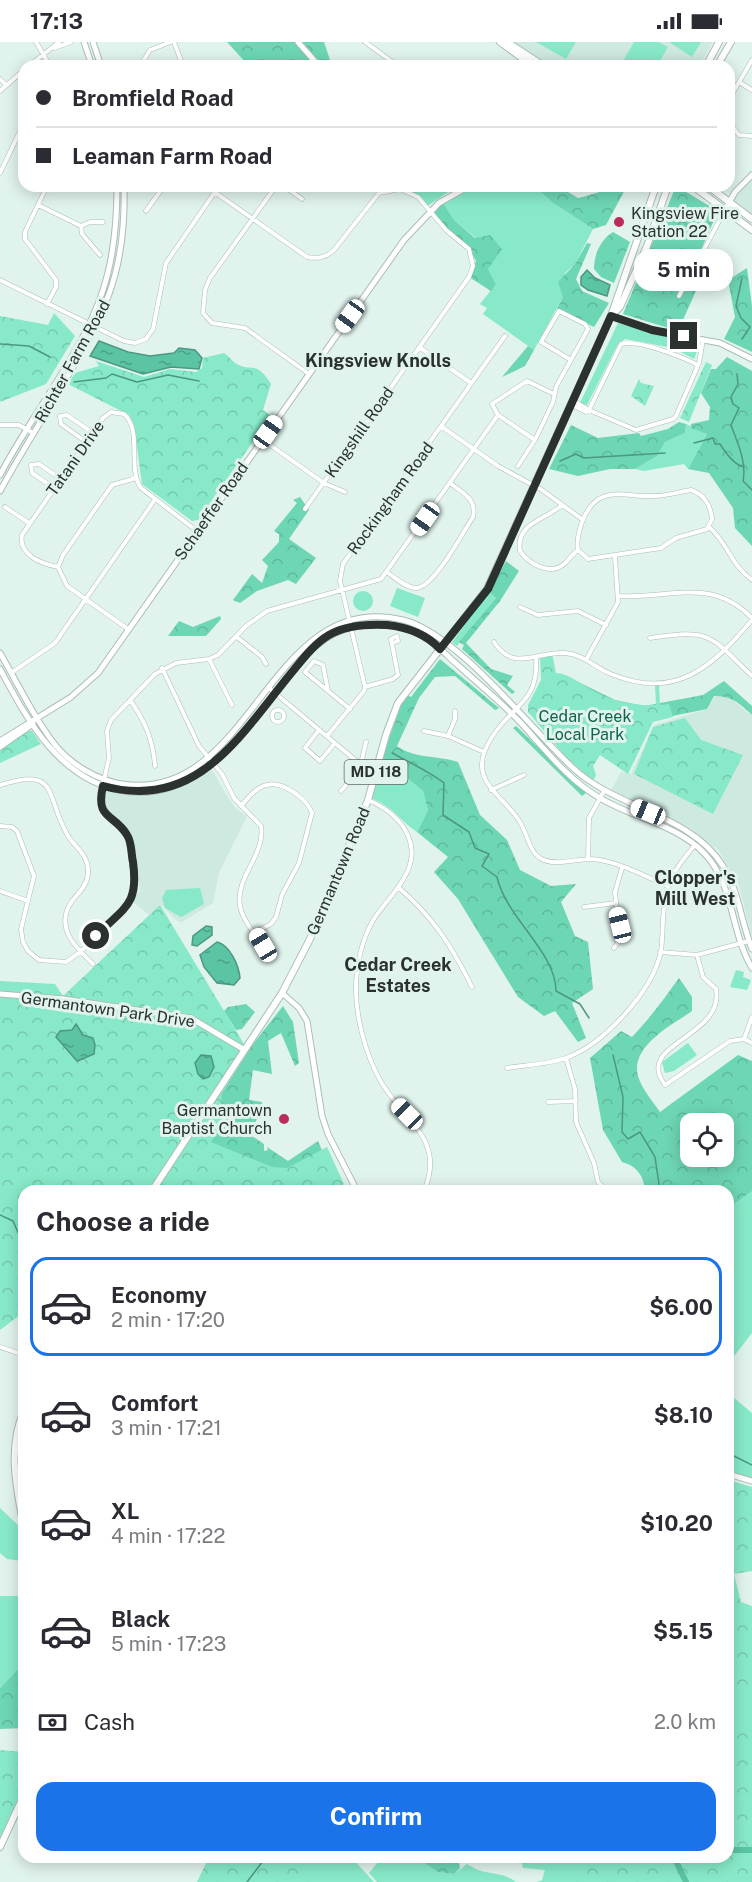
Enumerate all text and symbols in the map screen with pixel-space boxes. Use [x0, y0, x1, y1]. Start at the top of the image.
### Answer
text: 17:13 [30, 8, 83, 34]
text: Bromfield Road [72, 85, 234, 111]
text: Leaman Farm Road [72, 143, 273, 169]
place label: Kingsview Fire Station 22 [631, 204, 739, 241]
marker: Kingsview Fire Station 22 [612, 215, 626, 229]
callout: 5 min [634, 249, 734, 291]
text: 5 min [657, 258, 710, 282]
car [332, 296, 368, 336]
street label: Richter Farm Road [31, 297, 114, 426]
route end [670, 322, 697, 349]
district label: Kingsview Knolls [305, 350, 451, 371]
street label: Kingshill Road [321, 383, 398, 481]
car [250, 412, 286, 452]
street label: Tatani Drive [43, 417, 108, 500]
street label: Rockingham Road [343, 438, 438, 558]
street label: Schaeffer Road [171, 459, 252, 564]
car [407, 499, 443, 539]
park label: Cedar Creek Local Park [539, 707, 631, 744]
road number: MD 118 [344, 760, 407, 784]
car [628, 797, 668, 827]
street label: Germantown Road [303, 804, 374, 938]
district label: Clopper's Mill West [654, 867, 736, 909]
car [607, 905, 633, 945]
route start [82, 922, 109, 949]
car [246, 925, 280, 965]
district label: Cedar Creek Estates [344, 954, 452, 996]
street label: Germantown Park Drive [20, 988, 196, 1031]
car [388, 1095, 426, 1133]
place label: Germantown Baptist Church [161, 1101, 272, 1138]
marker: Germantown Baptist Church [277, 1112, 291, 1126]
map controls [680, 1113, 734, 1167]
button: locate [680, 1113, 734, 1167]
text: Choose a ride [36, 1205, 210, 1237]
icon: car [39, 1280, 93, 1334]
text: Economy [111, 1282, 207, 1308]
text: $6.00 [649, 1294, 713, 1320]
text: 2 min · 17:20 [111, 1308, 225, 1332]
icon: car [39, 1388, 93, 1442]
text: Comfort [111, 1390, 198, 1416]
text: $8.10 [654, 1402, 713, 1428]
text: 3 min · 17:21 [111, 1416, 222, 1440]
icon: car [39, 1496, 93, 1550]
text: XL [111, 1498, 139, 1524]
text: $10.20 [640, 1510, 713, 1536]
text: 4 min · 17:22 [111, 1524, 225, 1548]
icon: car [39, 1604, 93, 1658]
text: Black [111, 1606, 170, 1632]
text: $5.15 [653, 1618, 713, 1644]
text: 5 min · 17:23 [111, 1632, 226, 1656]
icon: cash [36, 1706, 69, 1739]
text: Cash [84, 1709, 135, 1735]
text: 2.0 km [654, 1710, 716, 1734]
button: Confirm [36, 1782, 716, 1851]

